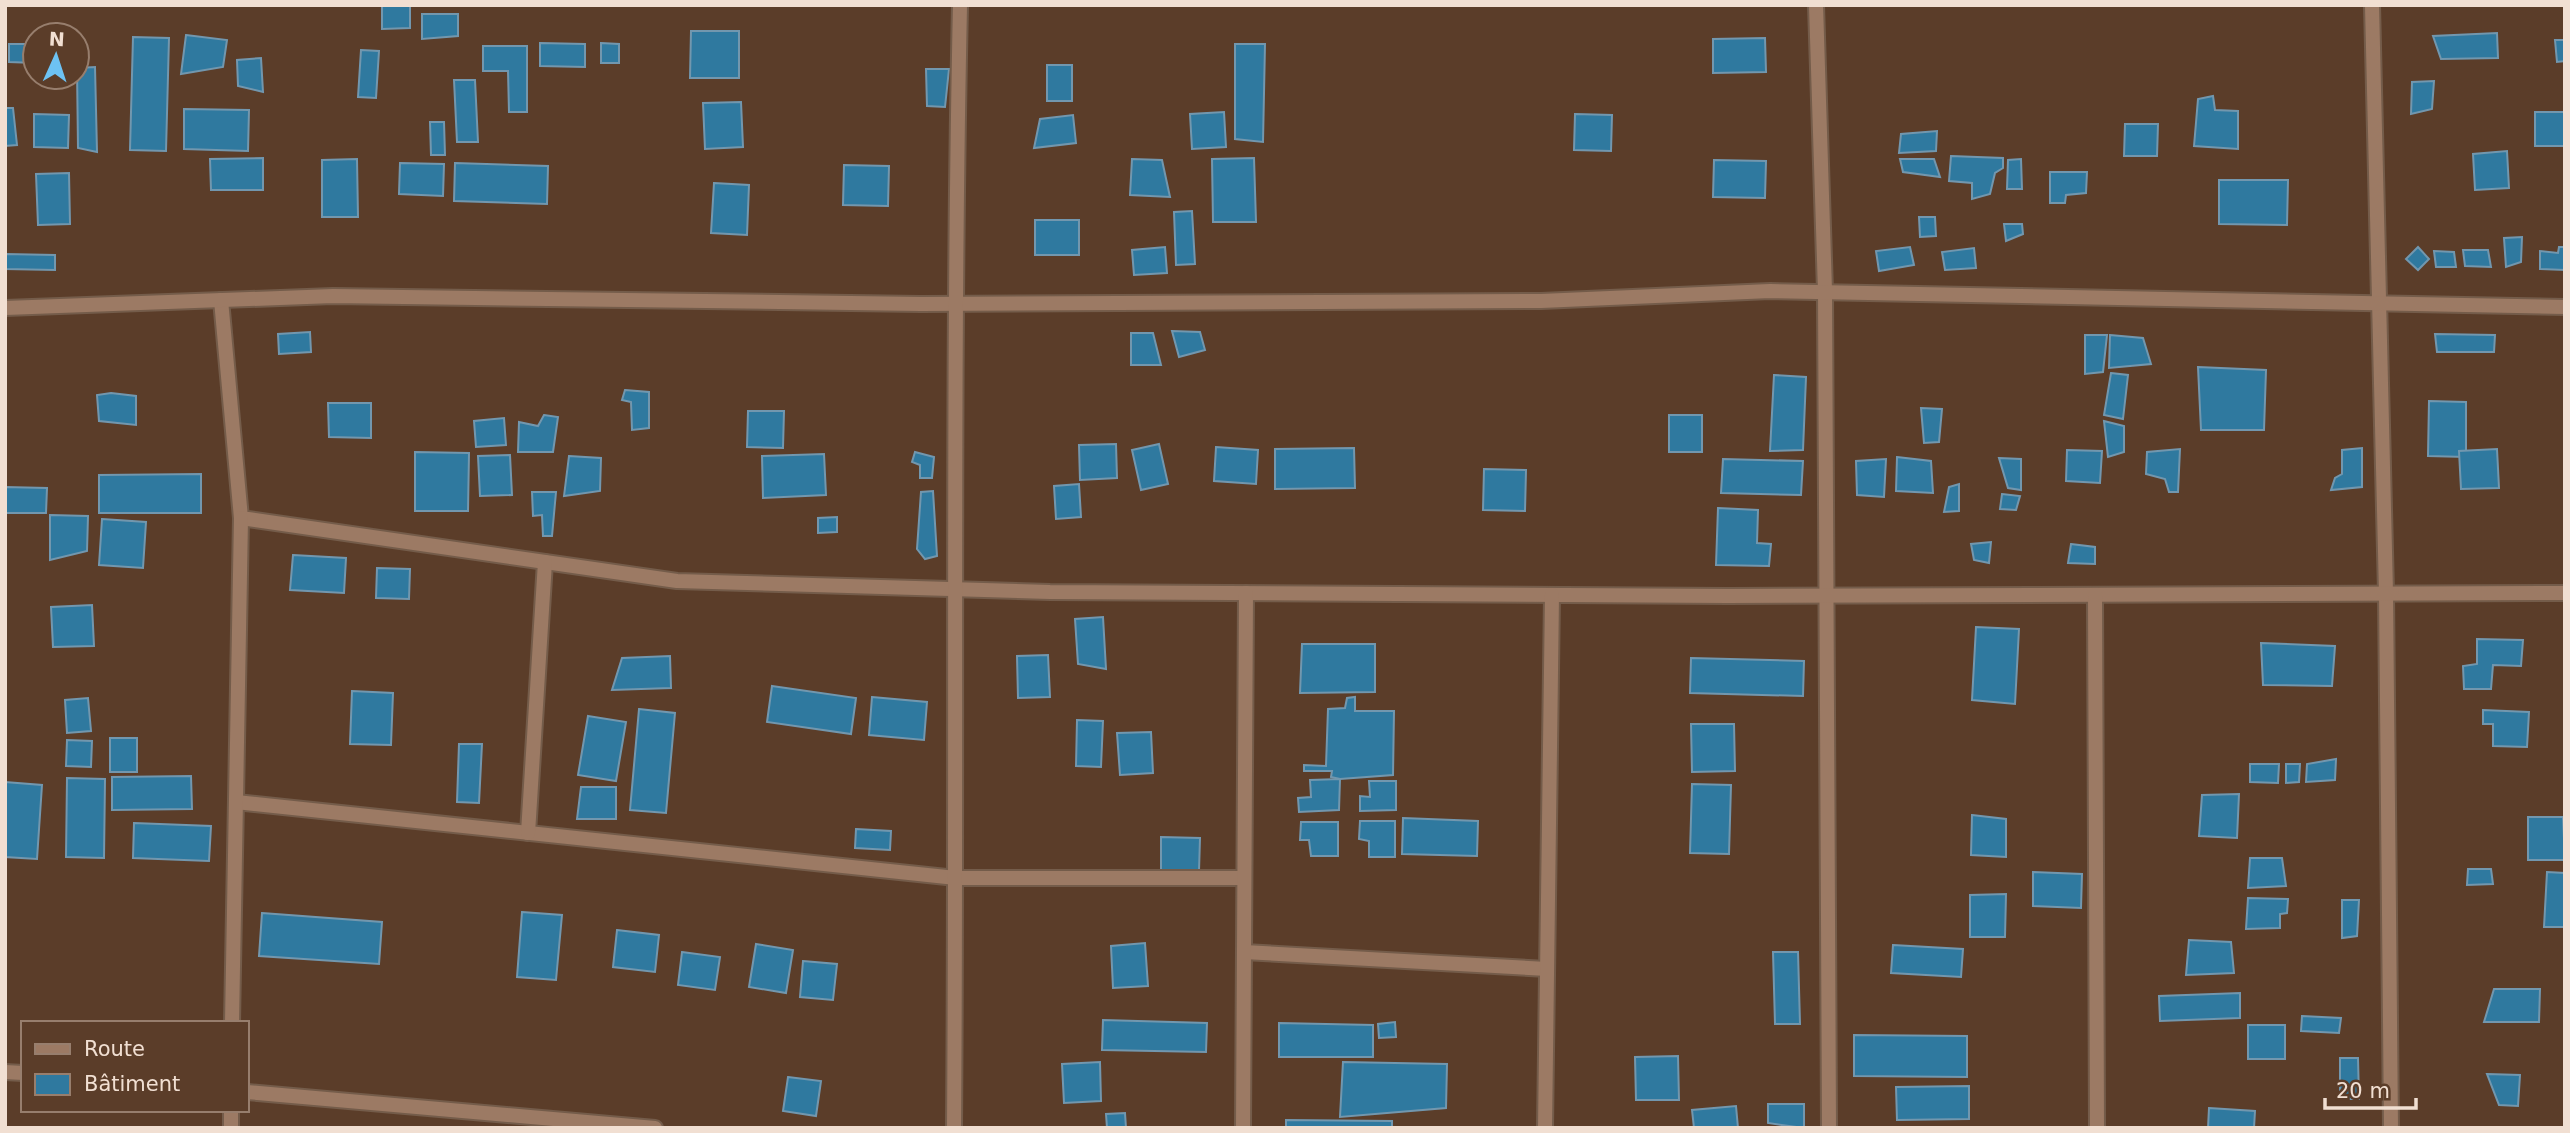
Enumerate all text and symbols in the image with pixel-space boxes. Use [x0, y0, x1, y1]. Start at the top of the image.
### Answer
north arrow [21, 21, 91, 91]
text: N [48, 28, 65, 50]
legend [21, 1021, 248, 1112]
text: Route [84, 1037, 145, 1061]
scale bar [2325, 1066, 2416, 1110]
text: Bâtiment [84, 1072, 180, 1096]
text: 20 m [2336, 1079, 2390, 1103]

